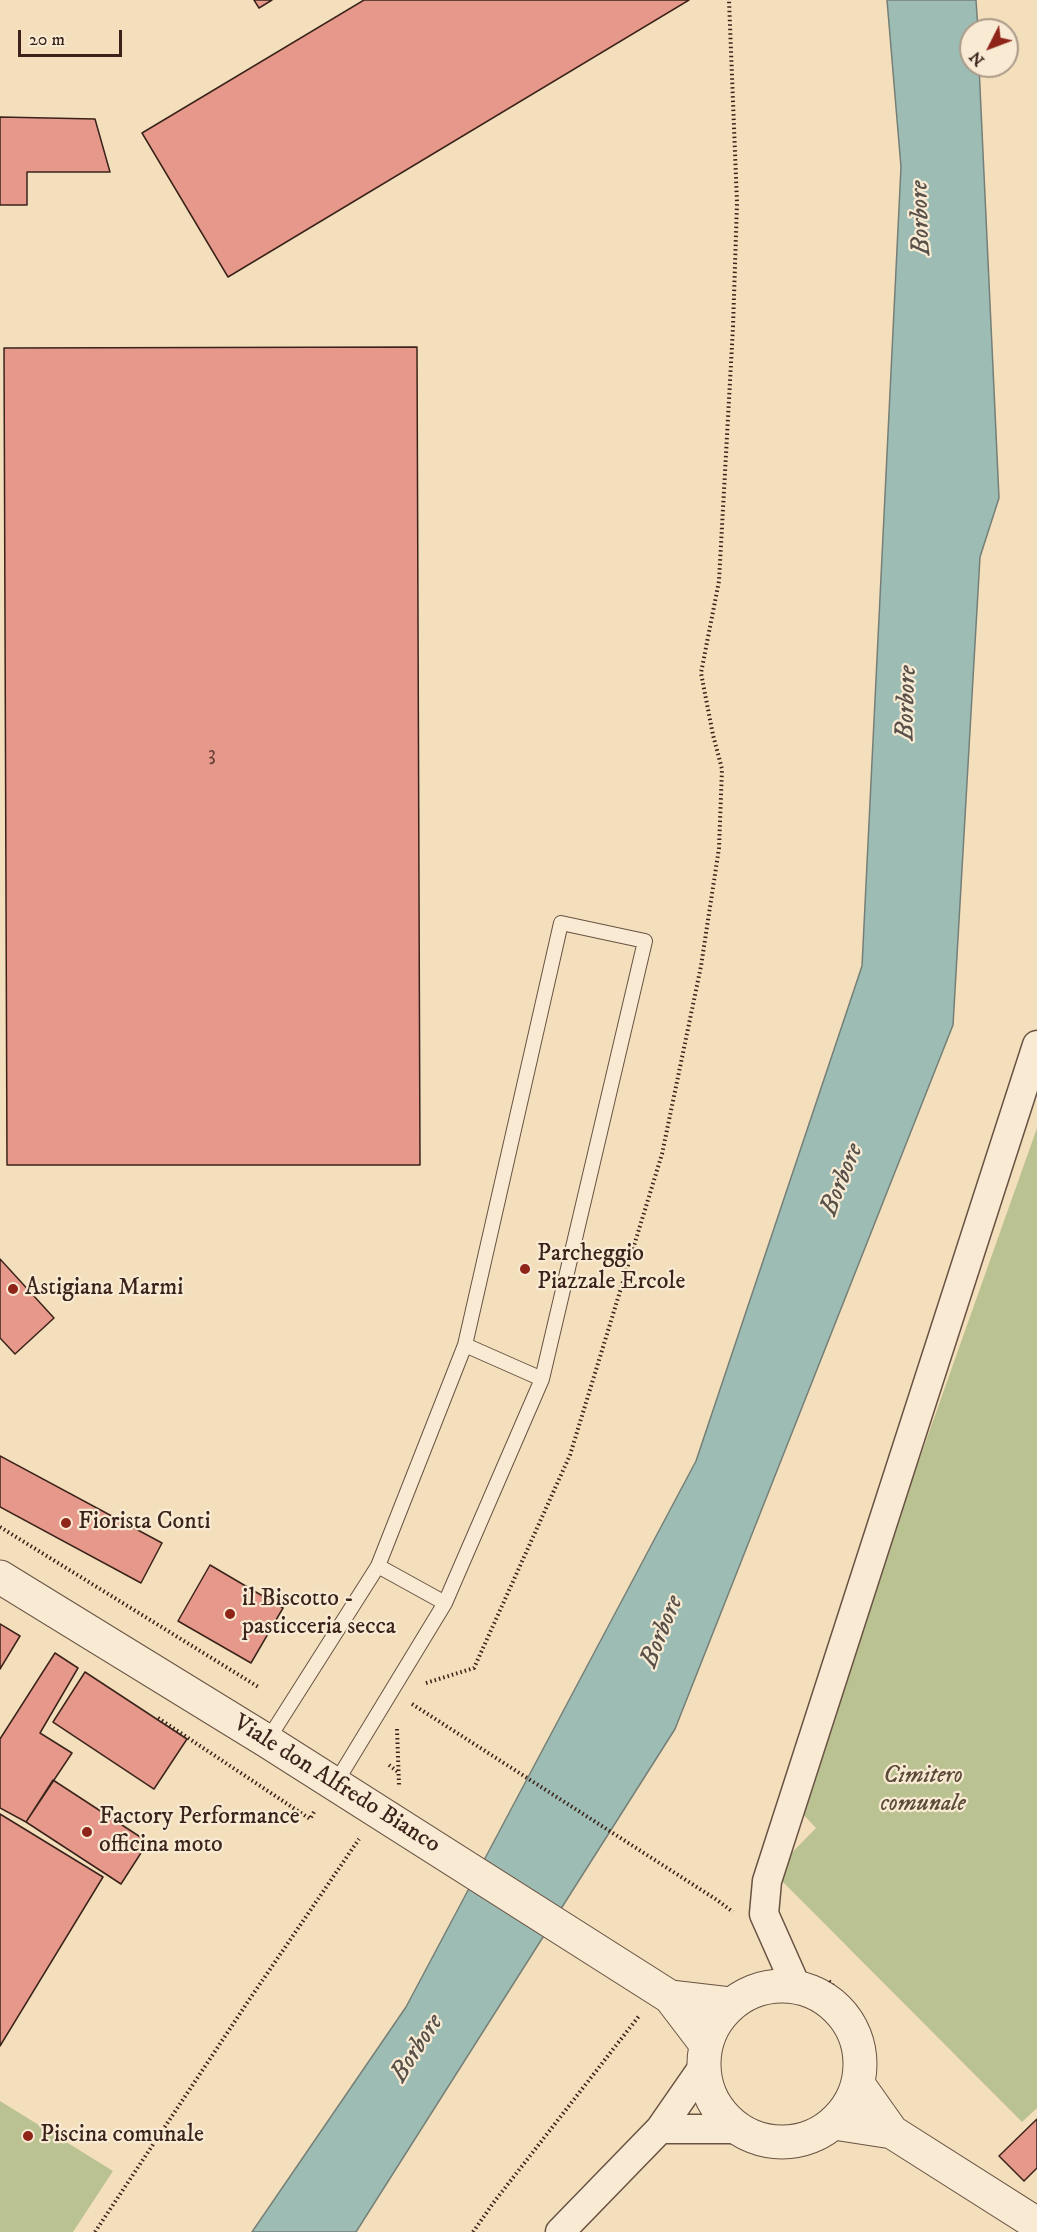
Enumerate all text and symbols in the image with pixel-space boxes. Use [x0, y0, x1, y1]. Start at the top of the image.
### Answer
scale bar [21, 18, 124, 56]
north arrow [959, 18, 1019, 78]
text: 20 m [29, 29, 65, 51]
text: N [965, 47, 989, 70]
water label: Borbore [905, 180, 939, 256]
water label: Borbore [891, 665, 925, 741]
house number: 3 [208, 743, 216, 769]
water label: Borbore [815, 1140, 871, 1220]
place label: Parcheggio Piazzale Ercole [537, 1241, 685, 1297]
marker: Parcheggio Piazzale Ercole [518, 1262, 532, 1276]
place label: Astigiana Marmi [25, 1275, 183, 1303]
marker: Astigiana Marmi [6, 1282, 20, 1296]
place label: Fiorista Conti [78, 1509, 211, 1537]
marker: Fiorista Conti [59, 1516, 73, 1530]
place label: il Biscotto - pasticceria secca [242, 1586, 396, 1642]
water label: Borbore [635, 1592, 691, 1672]
marker: il Biscotto - pasticceria secca [223, 1607, 237, 1621]
street label: Viale don Alfredo Bianco [227, 1710, 445, 1860]
park label: Cimitero comunale [880, 1763, 966, 1819]
place label: Factory Performance officina moto [99, 1804, 300, 1860]
marker: Factory Performance officina moto [80, 1825, 94, 1839]
water label: Borbore [385, 2009, 451, 2089]
place label: Piscina comunale [40, 2122, 204, 2150]
marker: Piscina comunale [21, 2129, 35, 2143]

